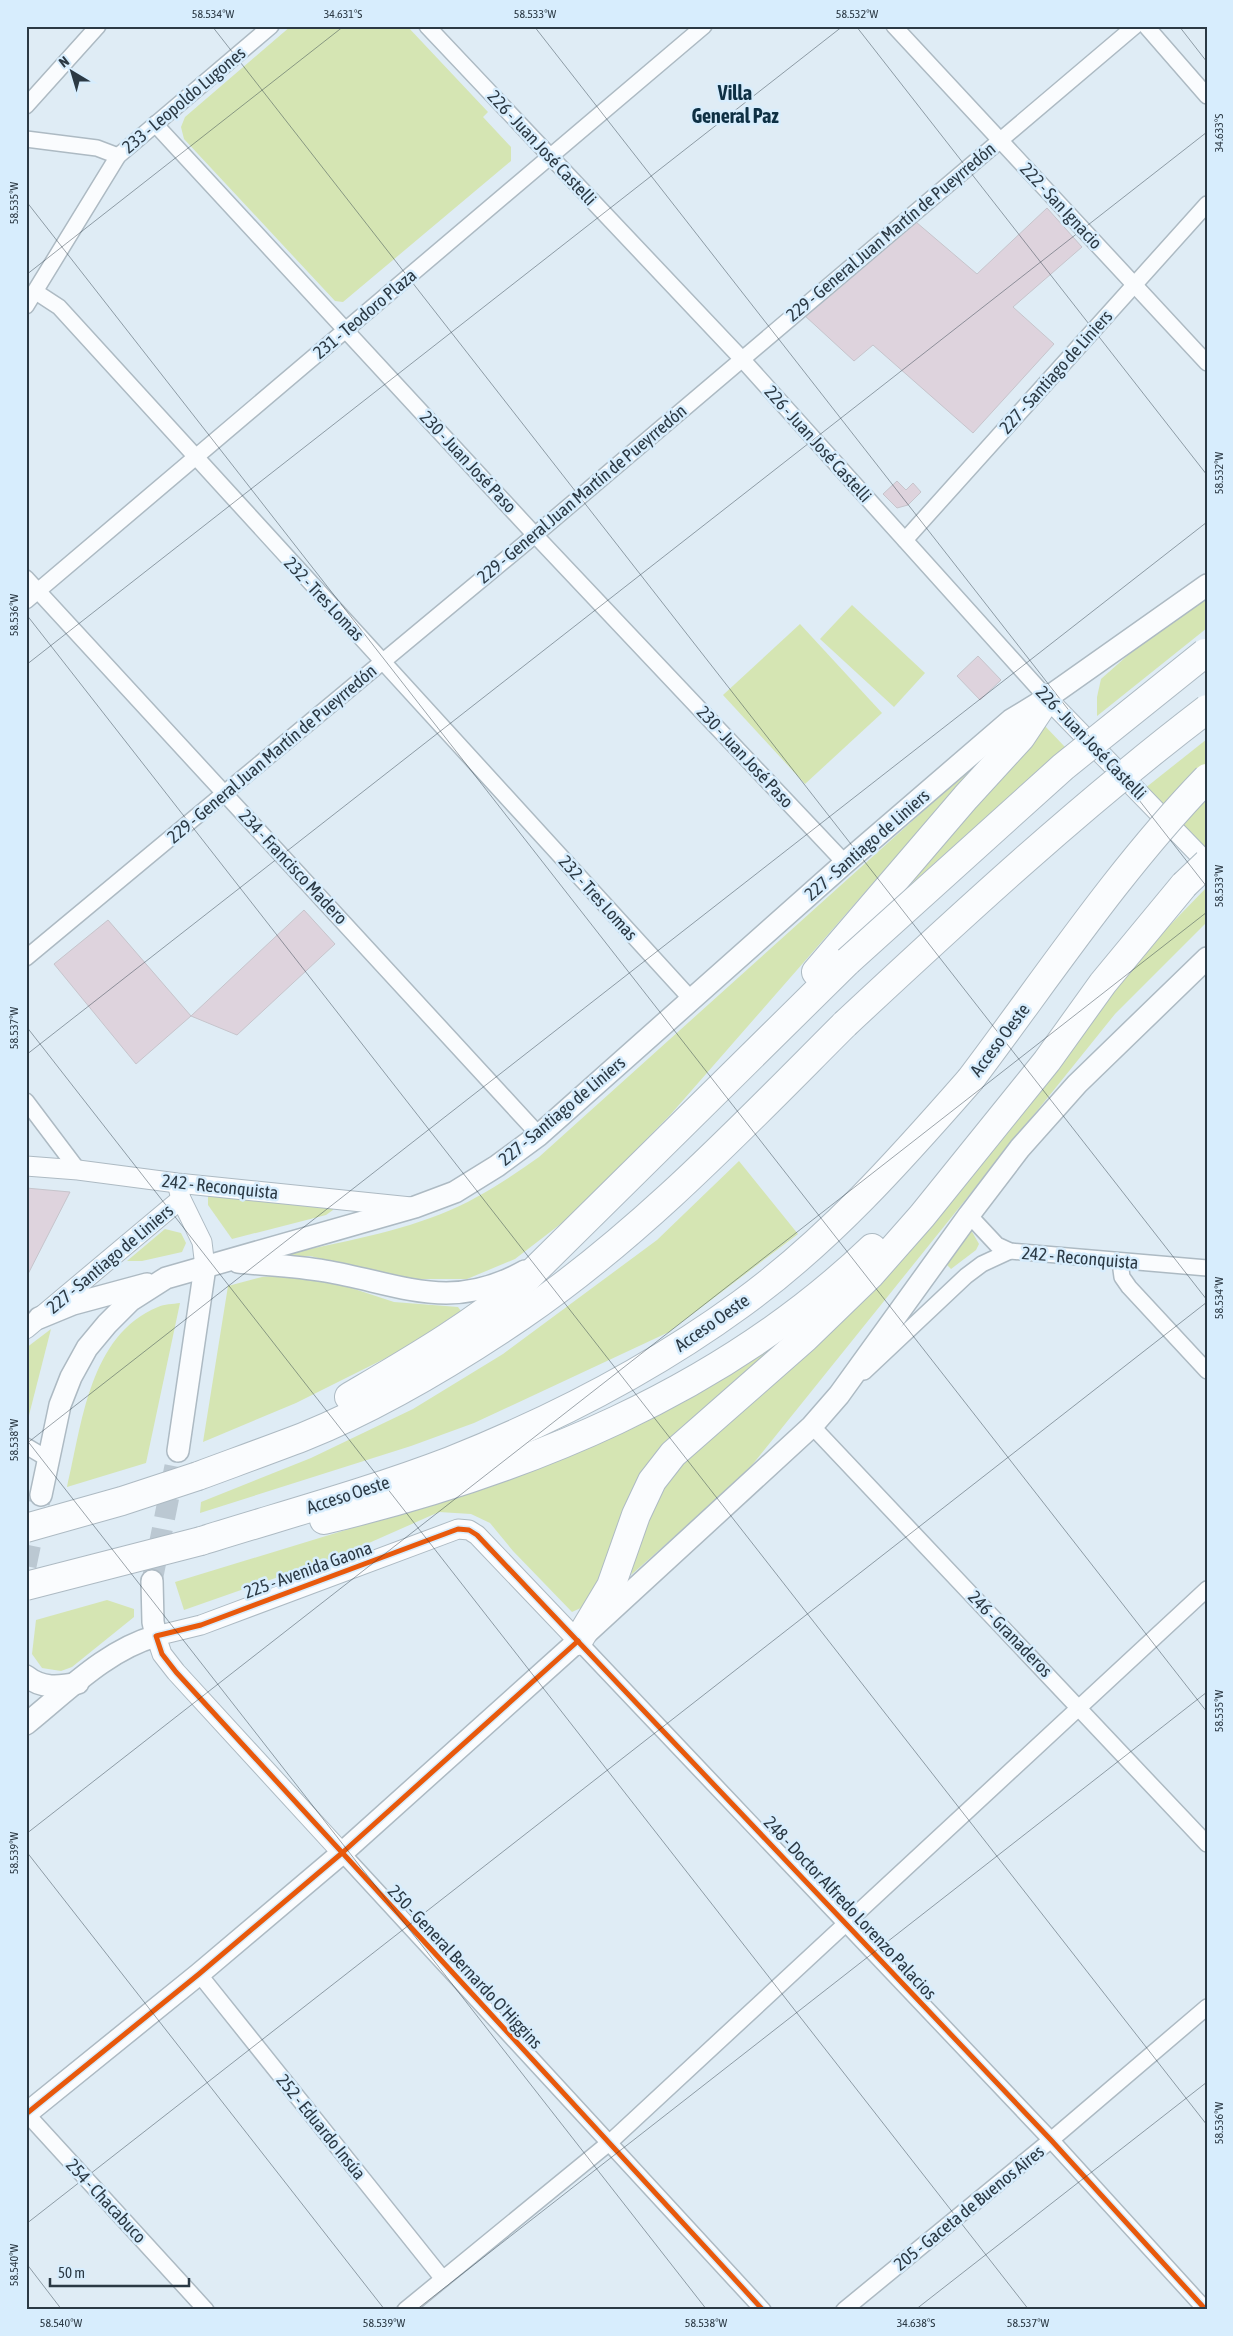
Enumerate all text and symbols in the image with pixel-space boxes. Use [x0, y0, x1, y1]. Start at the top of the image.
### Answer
text: 58.534°W [192, 7, 234, 21]
text: 34.631°S [324, 7, 362, 21]
text: 58.533°W [514, 7, 556, 21]
text: 58.532°W [836, 7, 878, 21]
street label: 233 - Leopoldo Lugones [118, 42, 249, 157]
north arrow [48, 48, 98, 98]
text: N [56, 53, 72, 71]
district label: Villa General Paz [691, 81, 779, 127]
street label: 226 - Juan José Castelli [484, 86, 601, 210]
text: 34.633°S [1212, 114, 1226, 152]
street label: 229 - General Juan Martín de Pueyrredón [782, 138, 1000, 325]
street label: 222 - San Ignacio [1016, 158, 1107, 253]
text: 58.535°W [7, 182, 21, 224]
street label: 231 - Teodoro Plaza [309, 264, 421, 363]
street label: 227 - Santiago de Liniers [995, 306, 1116, 438]
street label: 226 - Juan José Castelli [760, 381, 876, 506]
street label: 229 - General Juan Martín de Pueyrredón [473, 400, 691, 587]
street label: 230 - Juan José Paso [416, 406, 521, 517]
text: 58.532°W [1212, 452, 1226, 494]
street label: 232 - Tres Lomas [280, 552, 369, 645]
text: 58.536°W [7, 594, 21, 636]
street label: 229 - General Juan Martín de Pueyrredón [163, 660, 381, 847]
street label: 226 - Juan José Castelli [1032, 682, 1151, 804]
street label: 230 - Juan José Paso [693, 701, 798, 812]
street label: 227 - Santiago de Liniers [800, 785, 933, 905]
street label: 234 - Francisco Madero [235, 805, 352, 928]
street label: 232 - Tres Lomas [555, 851, 642, 944]
text: 58.533°W [1212, 865, 1226, 907]
street label: Acceso Oeste [965, 999, 1034, 1080]
text: 58.537°W [7, 1007, 21, 1049]
street label: 227 - Santiago de Liniers [494, 1052, 629, 1170]
street label: 242 - Reconquista [161, 1170, 279, 1203]
street label: 227 - Santiago de Liniers [42, 1200, 177, 1318]
street label: 242 - Reconquista [1021, 1242, 1139, 1273]
text: 58.534°W [1212, 1277, 1226, 1319]
street label: Acceso Oeste [671, 1289, 753, 1356]
text: 58.538°W [7, 1419, 21, 1461]
street label: Acceso Oeste [304, 1471, 392, 1518]
street label: 225 - Avenida Gaona [241, 1537, 375, 1602]
street label: 246 - Granaderos [964, 1586, 1057, 1681]
text: 58.535°W [1212, 1690, 1226, 1732]
street label: 248 - Doctor Alfredo Lorenzo Palacios [760, 1812, 941, 2004]
text: 58.539°W [7, 1832, 21, 1874]
street label: 250 - General Bernardo O'Higgins [384, 1880, 547, 2053]
street label: 252 - Eduardo Insúa [272, 2070, 370, 2184]
text: 58.536°W [1212, 2102, 1226, 2144]
street label: 205 - Gaceta de Buenos Aires [889, 2141, 1048, 2275]
street label: 254 - Chacabuco [62, 2154, 151, 2247]
text: 58.540°W [7, 2244, 21, 2286]
scale bar [50, 2256, 189, 2288]
text: 50 m [58, 2264, 85, 2281]
text: 58.540°W [40, 2316, 82, 2330]
text: 58.539°W [363, 2316, 405, 2330]
text: 58.538°W [685, 2316, 727, 2330]
text: 34.638°S [897, 2316, 935, 2330]
text: 58.537°W [1007, 2316, 1049, 2330]

